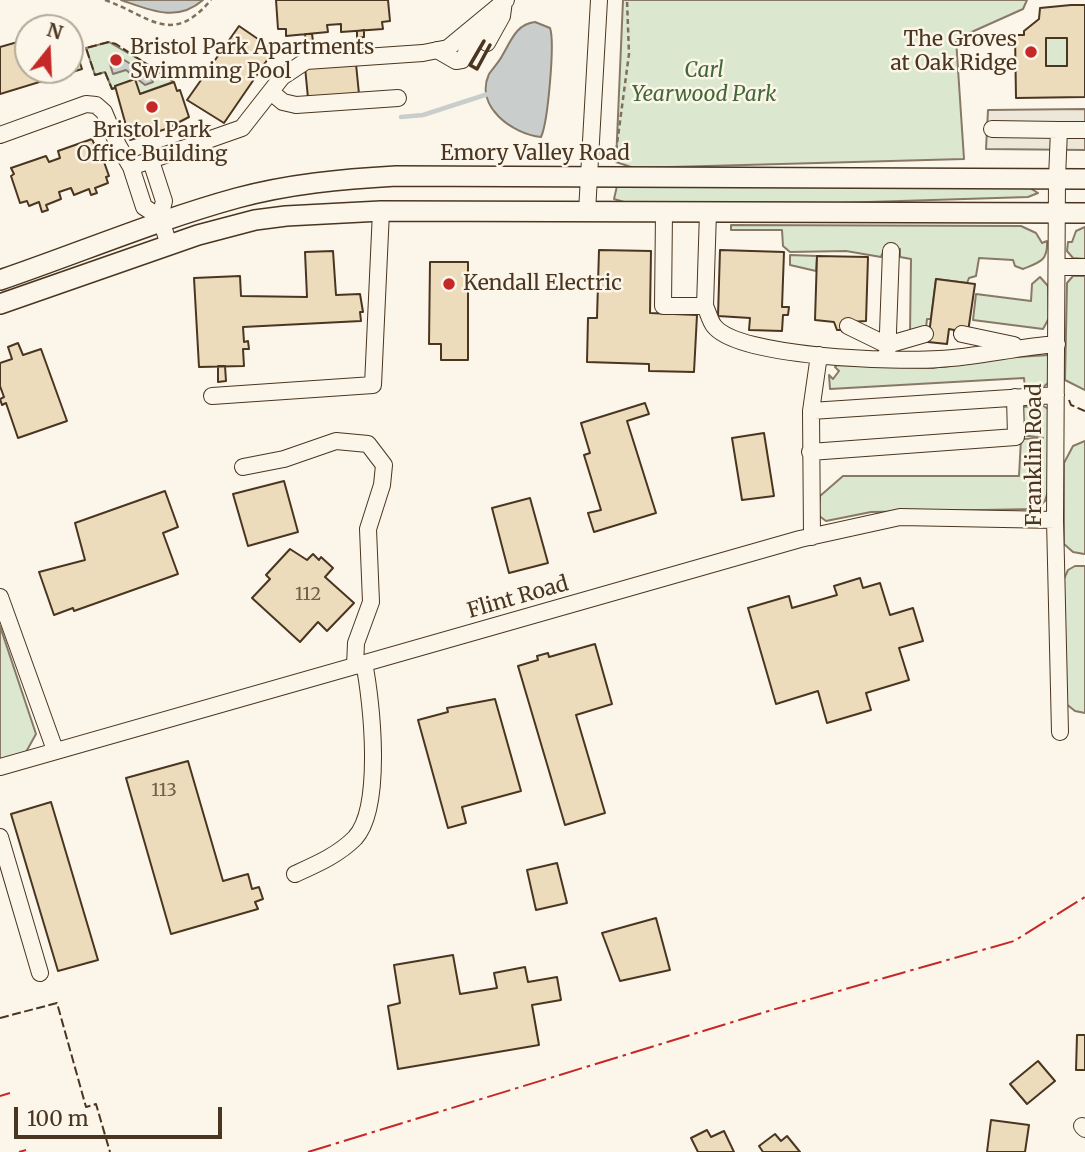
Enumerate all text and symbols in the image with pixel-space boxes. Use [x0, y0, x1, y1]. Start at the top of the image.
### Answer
north arrow [14, 14, 84, 84]
text: N [44, 17, 66, 45]
place label: The Groves at Oak Ridge [891, 27, 1017, 77]
place label: Bristol Park Apartments Swimming Pool [130, 35, 374, 85]
marker: The Groves at Oak Ridge [1023, 44, 1039, 60]
marker: Bristol Park Apartments Swimming Pool [108, 52, 124, 68]
park label: Carl Yearwood Park [632, 58, 776, 108]
marker: Bristol Park Office Building [144, 99, 160, 115]
place label: Bristol Park Office Building [77, 118, 227, 168]
street label: Emory Valley Road [440, 141, 630, 167]
place label: Kendall Electric [463, 271, 622, 297]
marker: Kendall Electric [441, 276, 457, 292]
street label: Franklin Road [1022, 383, 1048, 527]
street label: Flint Road [465, 572, 571, 624]
house number: 112 [295, 584, 321, 606]
house number: 113 [151, 780, 177, 802]
scale bar [18, 1092, 226, 1136]
text: 100 m [27, 1105, 89, 1132]

